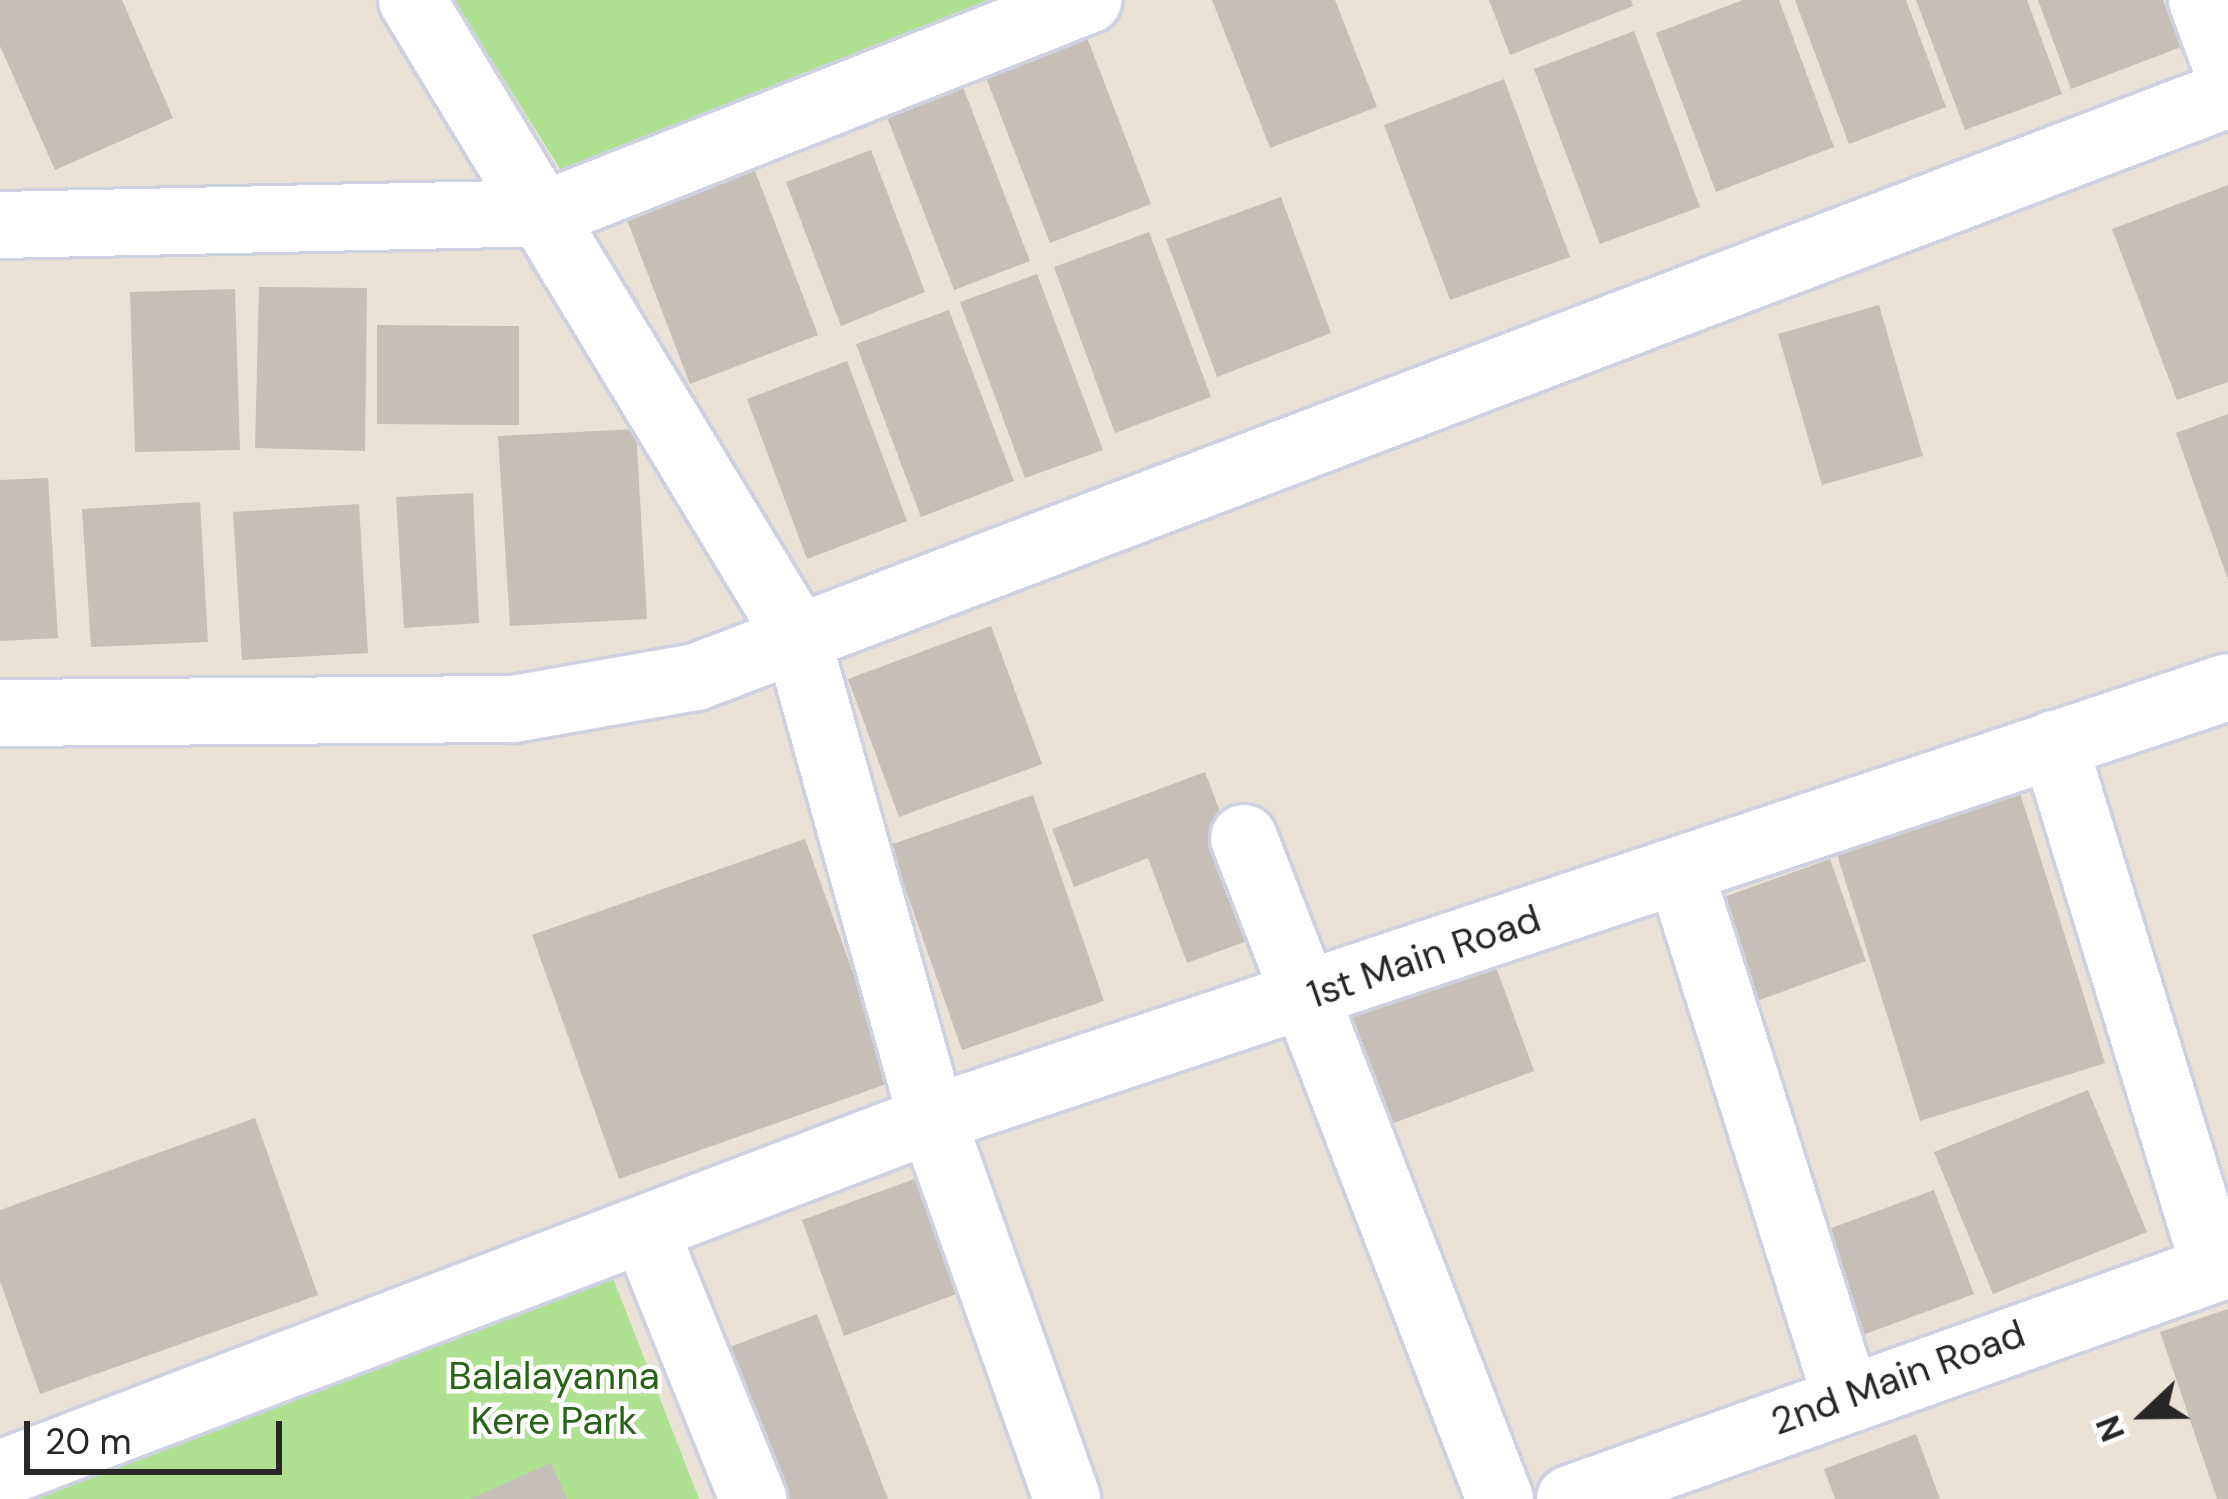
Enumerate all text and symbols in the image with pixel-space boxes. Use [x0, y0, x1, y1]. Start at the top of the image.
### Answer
street label: 1st Main Road [1301, 895, 1547, 1019]
street label: 2nd Main Road [1765, 1310, 2031, 1446]
park label: Balalayanna Kere Park [448, 1354, 660, 1445]
north arrow [2084, 1355, 2204, 1475]
scale bar [30, 1397, 288, 1471]
text: N [2086, 1409, 2135, 1448]
text: 20 m [45, 1418, 132, 1465]

